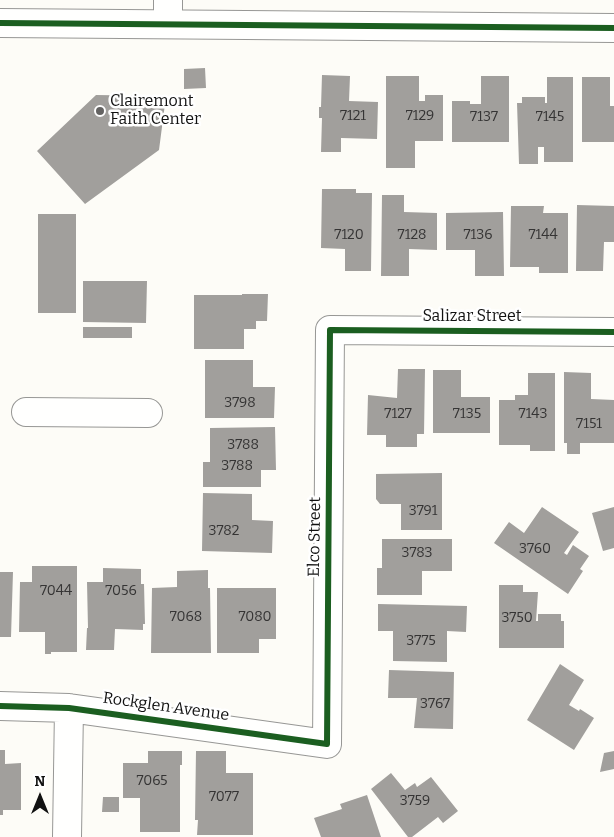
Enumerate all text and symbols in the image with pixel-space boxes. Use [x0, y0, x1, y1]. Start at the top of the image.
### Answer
place label: Clairemont Faith Center [110, 92, 201, 130]
marker: Clairemont Faith Center [94, 105, 106, 117]
house number: 7121 [340, 108, 366, 124]
house number: 7129 [406, 108, 434, 124]
house number: 7137 [470, 109, 498, 125]
house number: 7145 [536, 109, 564, 125]
house number: 7120 [334, 227, 364, 243]
house number: 7128 [398, 227, 426, 243]
house number: 7136 [463, 227, 493, 243]
house number: 7144 [528, 227, 558, 243]
street label: Salizar Street [422, 307, 522, 327]
house number: 3798 [224, 395, 256, 411]
house number: 7127 [384, 406, 412, 422]
house number: 7135 [453, 406, 481, 422]
house number: 7143 [519, 406, 547, 422]
house number: 7151 [576, 416, 602, 432]
house number: 3788 [227, 437, 259, 453]
house number: 3788 [221, 458, 253, 474]
street label: Elco Street [305, 497, 325, 577]
house number: 3791 [409, 503, 437, 519]
house number: 3782 [209, 523, 239, 539]
house number: 3760 [519, 541, 551, 557]
house number: 3783 [402, 545, 432, 561]
house number: 7044 [40, 583, 72, 599]
house number: 7056 [105, 583, 137, 599]
house number: 7068 [170, 609, 202, 625]
house number: 7080 [238, 609, 272, 625]
house number: 3750 [501, 610, 533, 626]
house number: 3775 [406, 633, 436, 649]
street label: Rockglen Avenue [102, 689, 230, 725]
house number: 3767 [420, 696, 450, 712]
north arrow [15, 772, 65, 822]
text: N [35, 773, 45, 790]
house number: 7065 [136, 773, 168, 789]
house number: 7077 [209, 789, 239, 805]
house number: 3759 [400, 793, 430, 809]

